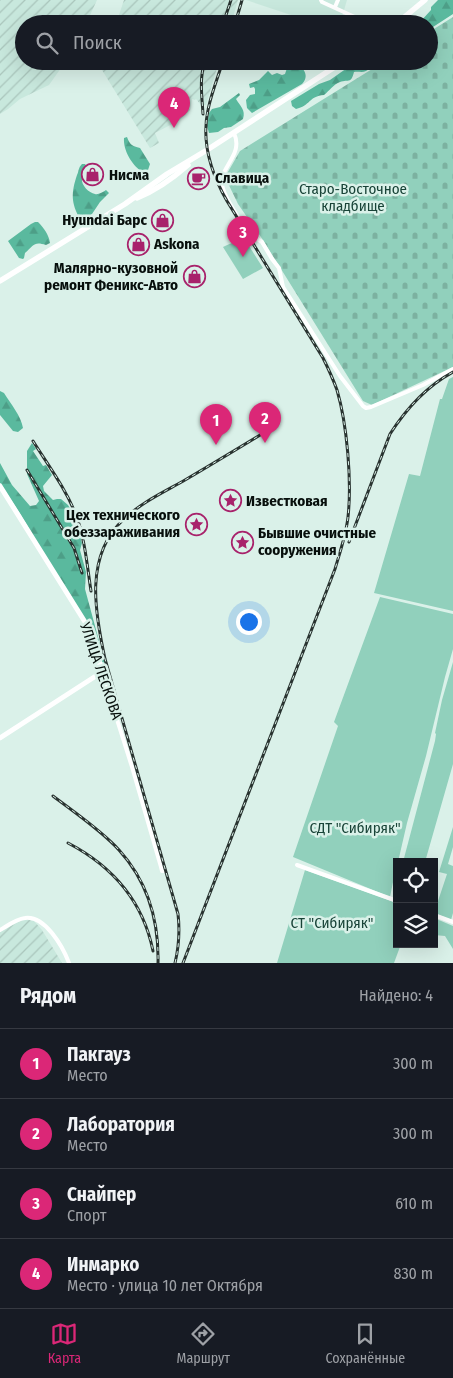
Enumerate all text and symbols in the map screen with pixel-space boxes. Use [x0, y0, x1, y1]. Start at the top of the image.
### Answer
search box [15, 15, 438, 70]
icon: search [33, 29, 61, 57]
text: Поиск [73, 31, 122, 54]
pin: 4 [158, 87, 190, 128]
shop icon: Нисма [81, 163, 105, 187]
place label: Нисма [109, 166, 150, 184]
cafe icon: Славица [187, 166, 211, 190]
place label: Славица [215, 169, 270, 187]
park label: Старо-Восточное кладбище [299, 180, 407, 215]
shop icon: Hyundai Барс [151, 208, 175, 232]
place label: Hyundai Барс [62, 211, 147, 229]
pin: 3 [227, 216, 259, 257]
shop icon: Askona [126, 232, 150, 256]
place label: Askona [153, 235, 200, 253]
place label: Малярно-кузовной ремонт Феникс-Авто [44, 259, 178, 294]
shop icon: Малярно-кузовной ремонт Феникс-Авто [182, 265, 206, 289]
pin: 2 [249, 402, 281, 443]
pin: 1 [200, 404, 232, 445]
place icon: Известковая [218, 489, 242, 513]
place label: Известковая [246, 492, 328, 510]
place label: Цех технического обеззараживания [64, 506, 180, 541]
place icon: Цех технического обеззараживания [184, 512, 208, 536]
place label: Бывшие очистные сооружения [258, 524, 376, 559]
place icon: Бывшие очистные сооружения [230, 530, 254, 554]
your location [236, 609, 262, 635]
street label: УЛИЦА ЛЕСКОВА [76, 619, 126, 722]
park label: СДТ "Сибиряк" [309, 819, 401, 837]
map controls [393, 858, 438, 948]
button: locate [393, 858, 438, 903]
button: layers [393, 903, 438, 948]
park label: СТ "Сибиряк" [291, 914, 373, 932]
text: Рядом [20, 983, 76, 1009]
text: Найдено: 4 [359, 986, 433, 1005]
text: Пакгауз [67, 1043, 131, 1066]
text: 1 [33, 1054, 39, 1073]
text: 300 m [393, 1054, 433, 1073]
text: Место [67, 1066, 108, 1085]
text: Лаборатория [67, 1113, 175, 1136]
text: 2 [32, 1124, 40, 1143]
text: 300 m [393, 1124, 433, 1143]
text: Место [67, 1136, 108, 1155]
text: Снайпер [67, 1183, 136, 1206]
text: 3 [32, 1194, 40, 1213]
text: 610 m [395, 1194, 433, 1213]
text: Спорт [67, 1206, 106, 1225]
text: Инмарко [67, 1253, 139, 1276]
text: 4 [32, 1264, 40, 1283]
text: 830 m [393, 1264, 433, 1283]
text: Место · улица 10 лет Октября [67, 1276, 263, 1295]
tab: Карта [48, 1320, 81, 1367]
tab: Маршрут [176, 1320, 230, 1367]
tab: Сохранённые [325, 1320, 405, 1367]

